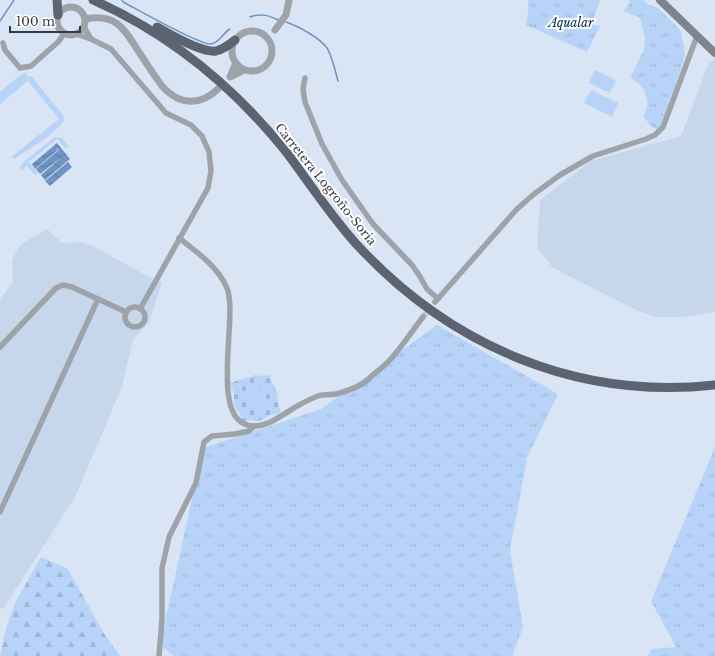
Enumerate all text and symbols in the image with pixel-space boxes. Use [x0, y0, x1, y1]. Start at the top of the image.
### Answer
scale bar [10, 8, 80, 34]
text: 100 m [16, 14, 55, 29]
park label: Aqualar [546, 15, 594, 30]
street label: Carretera Logroño-Soria [272, 120, 380, 248]

